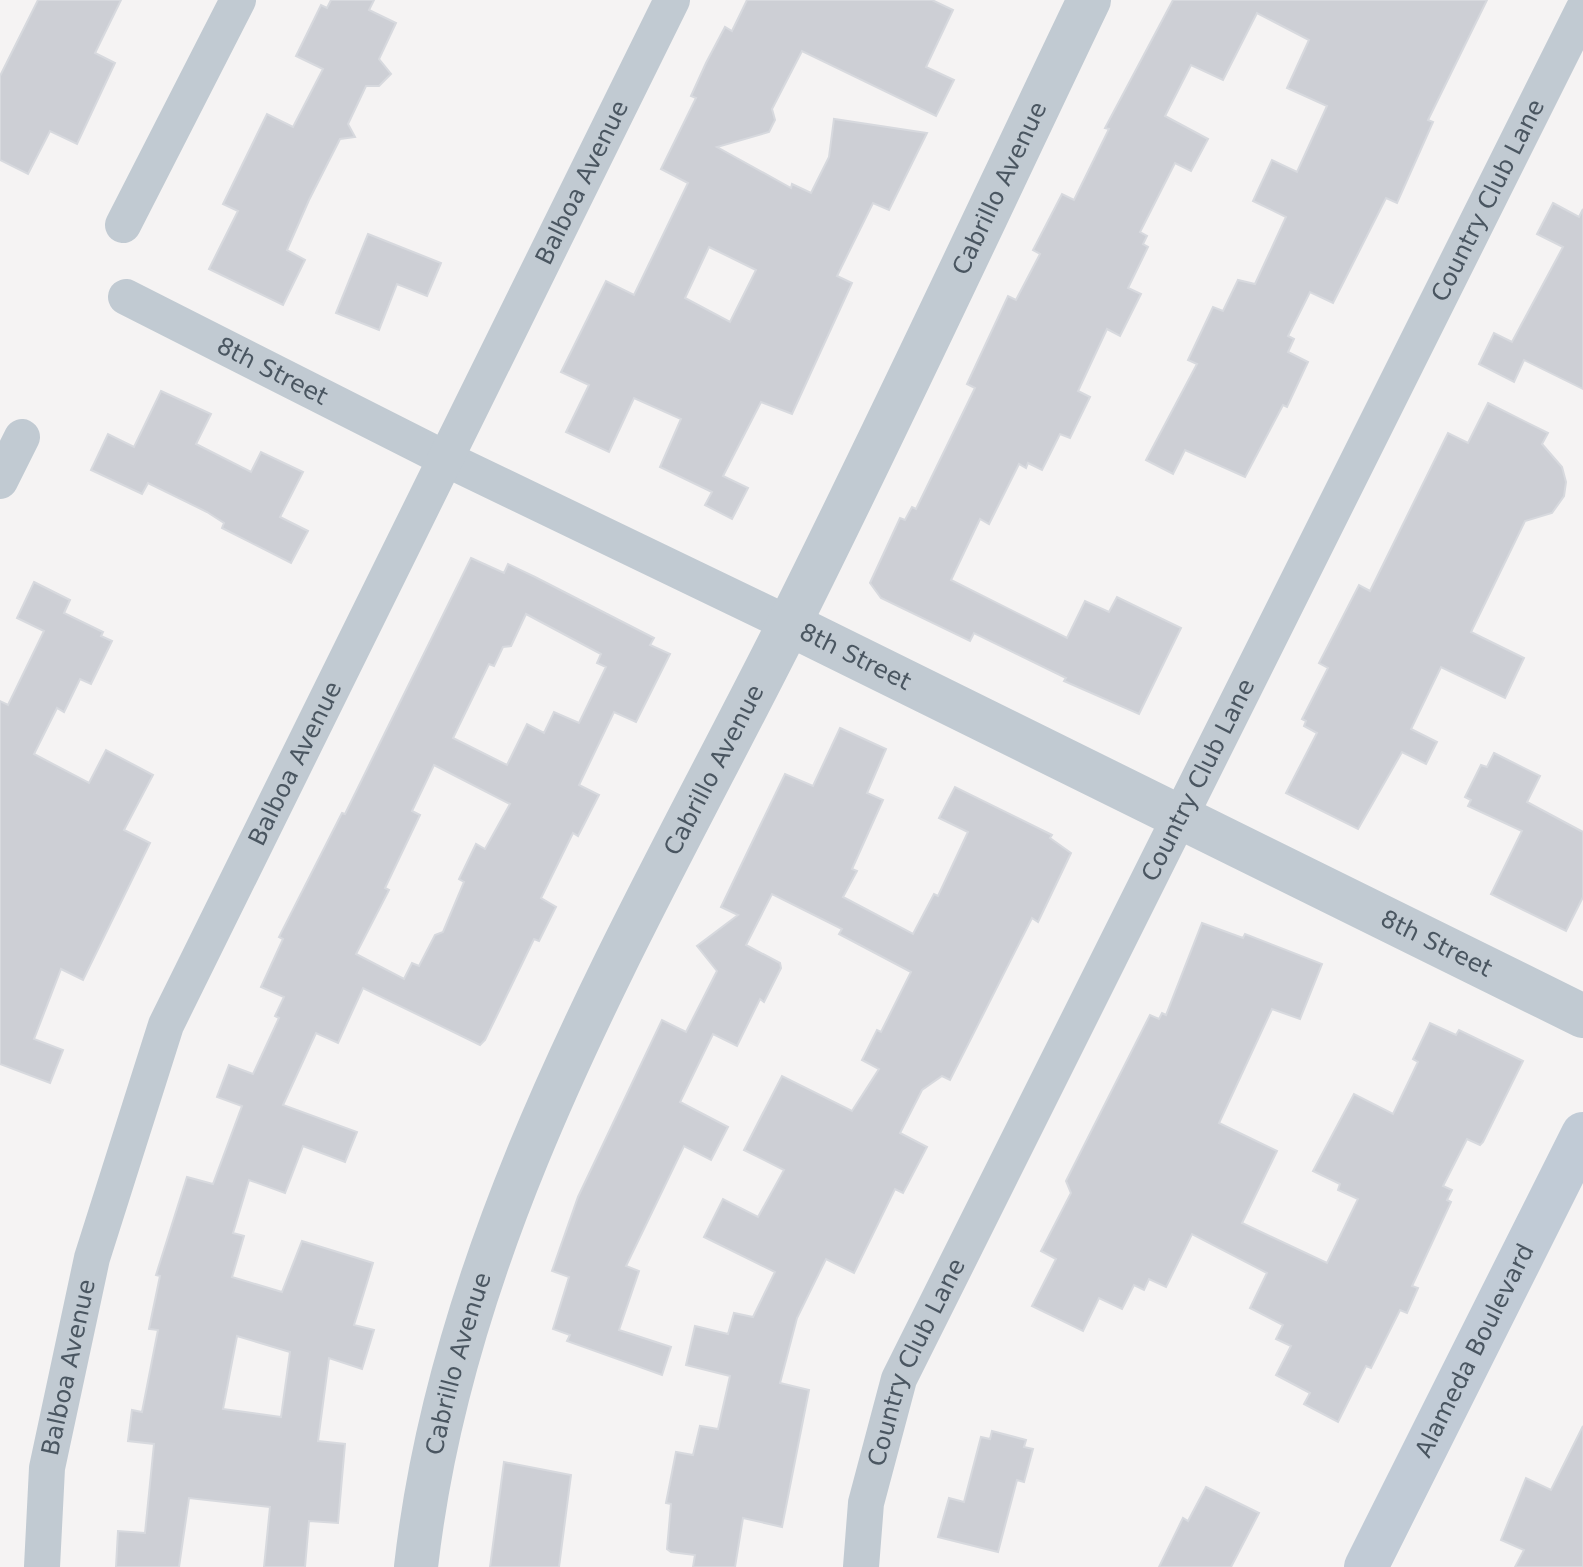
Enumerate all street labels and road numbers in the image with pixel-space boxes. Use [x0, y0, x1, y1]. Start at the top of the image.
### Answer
street label: Country Club Lane [1426, 95, 1550, 306]
street label: Balboa Avenue [530, 96, 634, 269]
street label: Cabrillo Avenue [947, 97, 1052, 279]
street label: 8th Street [212, 331, 332, 411]
street label: 8th Street [795, 618, 916, 696]
street label: Country Club Lane [1136, 674, 1261, 886]
street label: Balboa Avenue [243, 677, 347, 850]
street label: Cabrillo Avenue [658, 680, 770, 860]
street label: 8th Street [1376, 904, 1497, 983]
street label: Alameda Boulevard [1409, 1239, 1540, 1462]
street label: Country Club Lane [862, 1254, 971, 1469]
street label: Cabrillo Avenue [420, 1269, 497, 1457]
street label: Balboa Avenue [36, 1277, 101, 1458]

